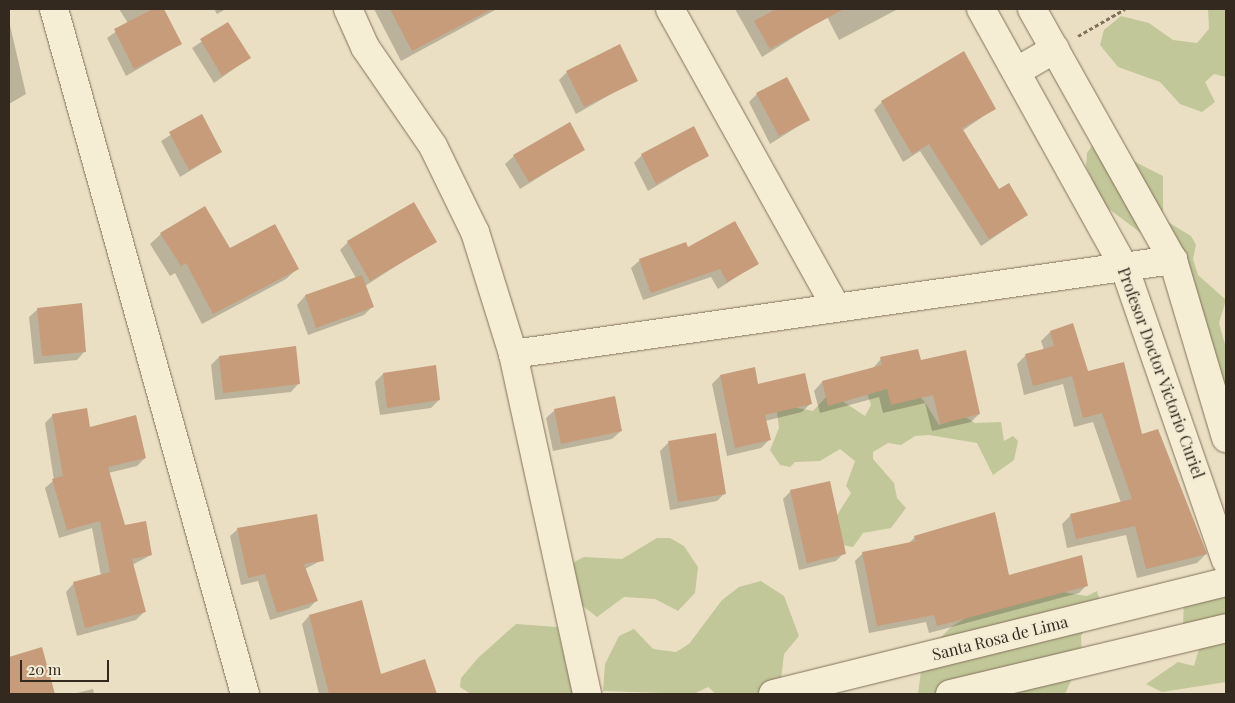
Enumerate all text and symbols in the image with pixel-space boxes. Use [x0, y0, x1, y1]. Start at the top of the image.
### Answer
street label: Profesor Doctor Victorio Curiel [1114, 264, 1208, 482]
street label: Santa Rosa de Lima [930, 612, 1070, 664]
scale bar [22, 650, 111, 682]
text: 20 m [28, 659, 61, 679]

